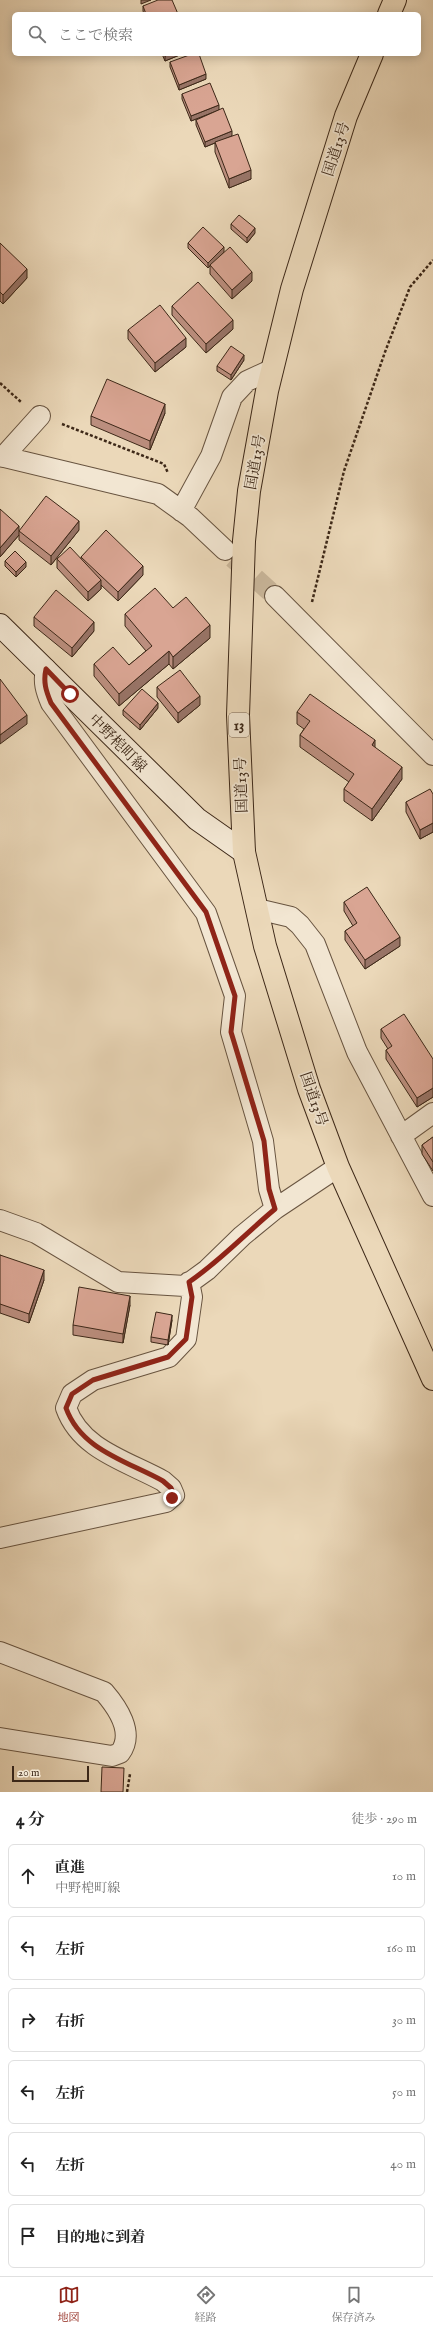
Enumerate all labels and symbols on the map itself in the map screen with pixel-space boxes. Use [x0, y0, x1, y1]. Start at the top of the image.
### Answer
street label: 国道13号 [319, 119, 354, 179]
street label: 国道13号 [241, 433, 270, 491]
route start [61, 685, 79, 703]
street label: 中野梍町線 [84, 710, 151, 777]
road number: 13 [229, 713, 249, 737]
street label: 国道13号 [231, 757, 252, 813]
street label: 国道13号 [295, 1069, 332, 1129]
route end [163, 1489, 181, 1507]
scale bar [12, 1764, 89, 1783]

